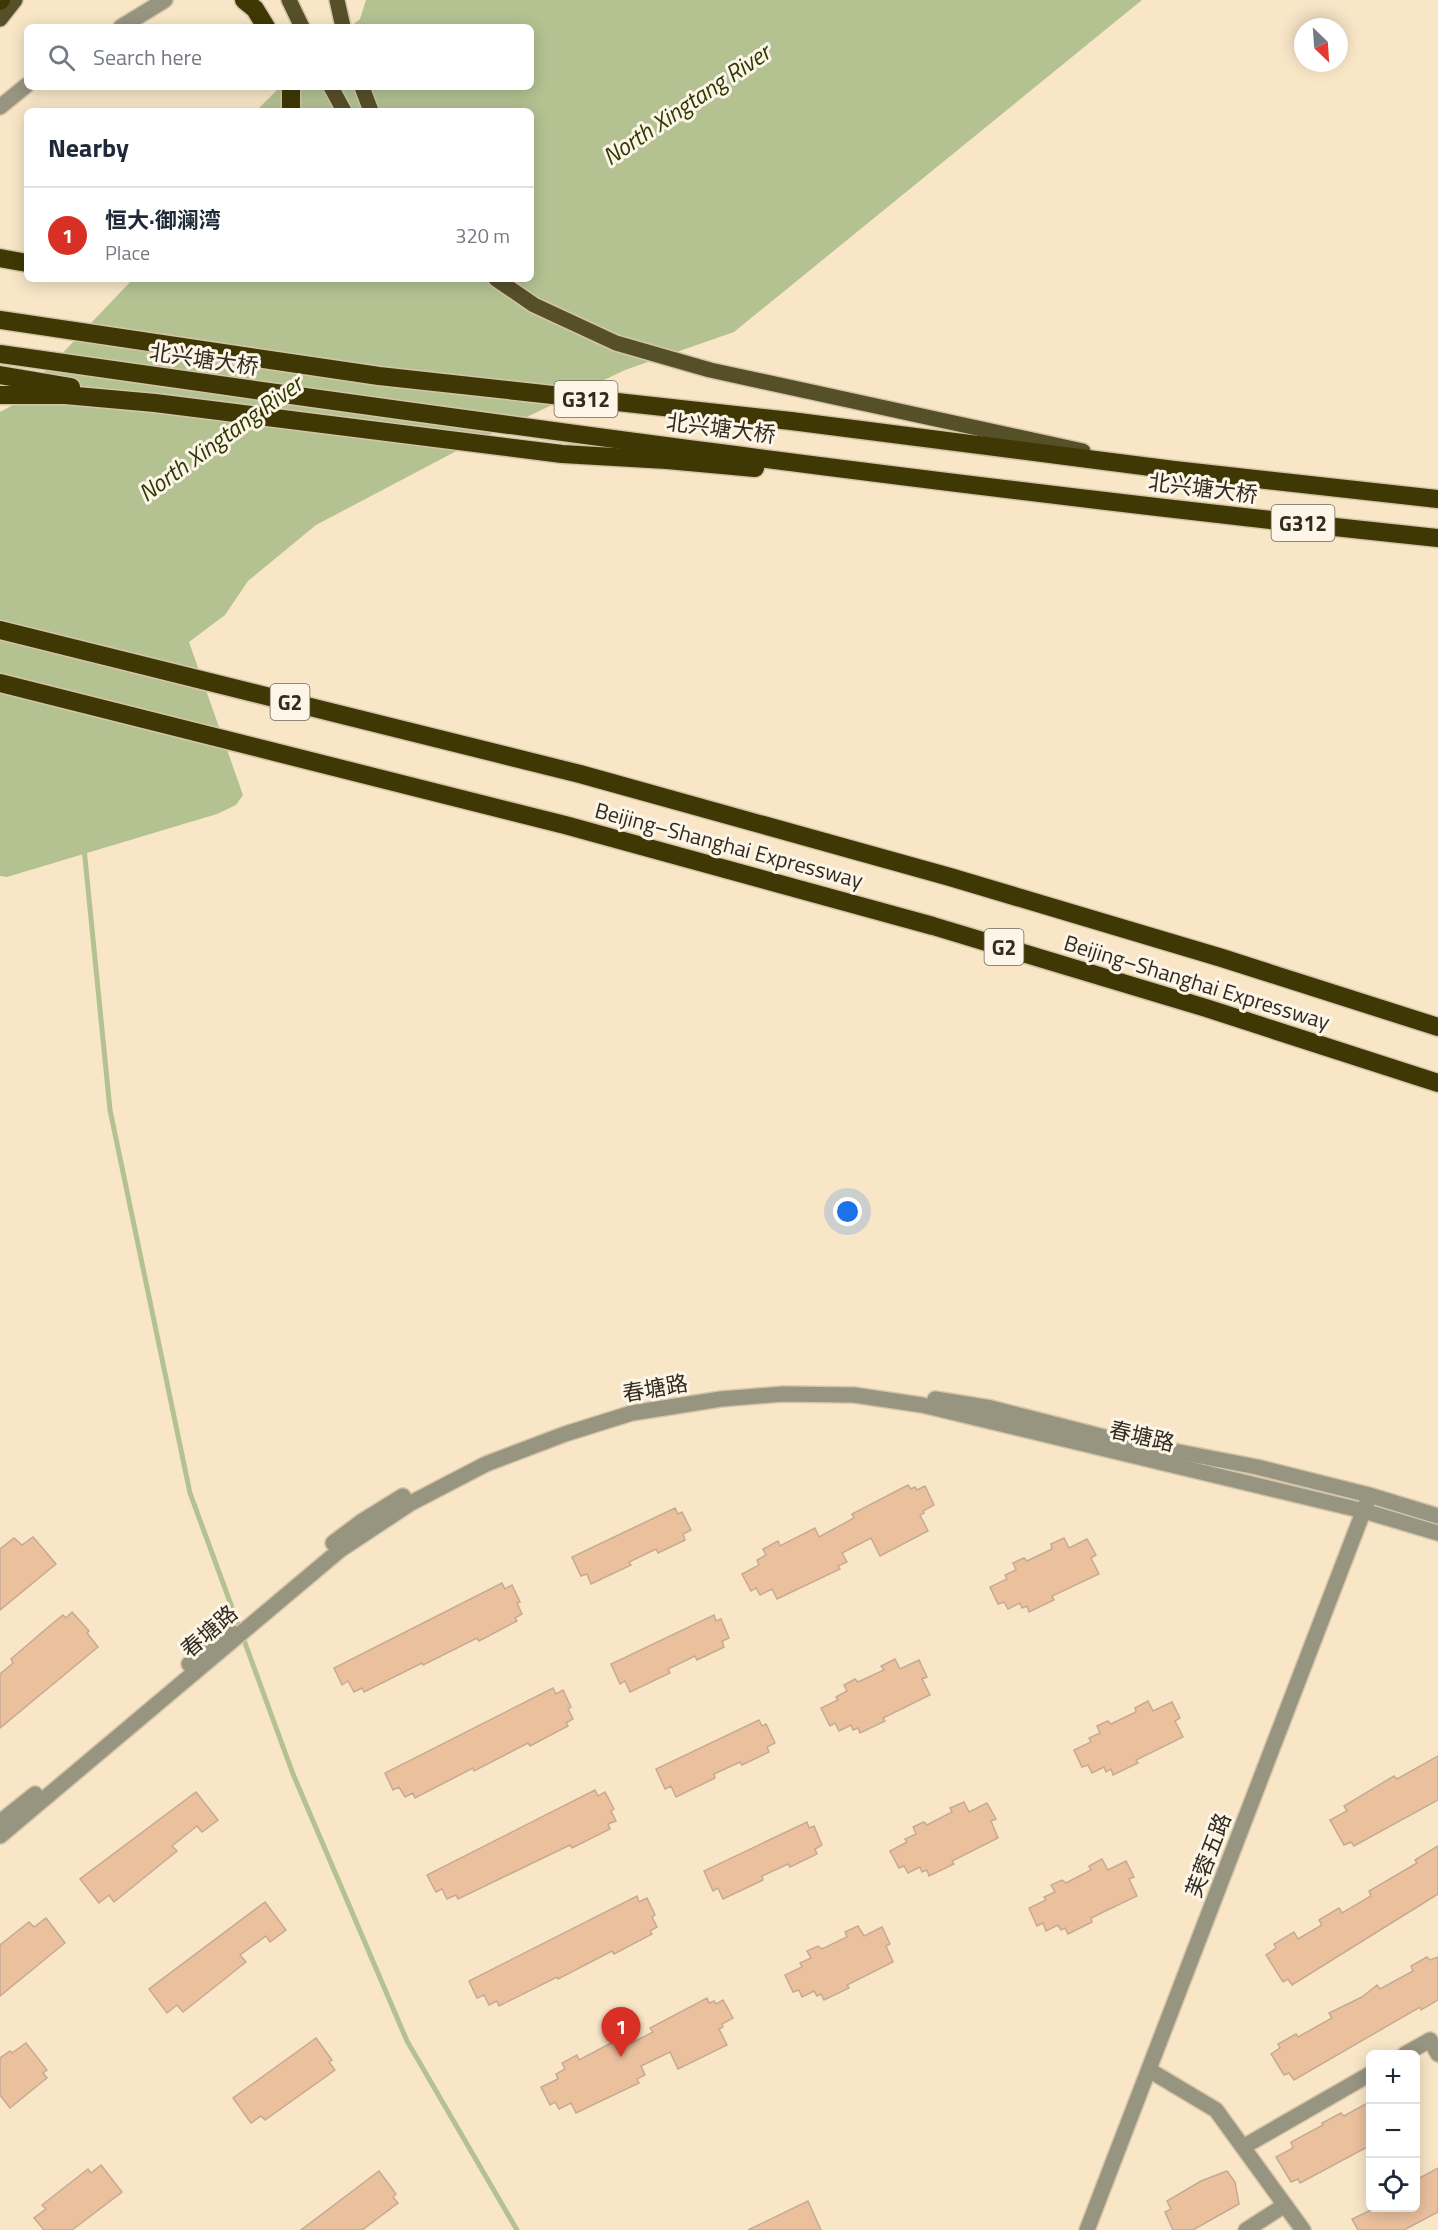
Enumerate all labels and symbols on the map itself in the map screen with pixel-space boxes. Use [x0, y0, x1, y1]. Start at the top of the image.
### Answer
north arrow [1294, 18, 1348, 72]
water label: North Xingtang River [595, 32, 780, 174]
street label: 北兴塘大桥 [147, 335, 261, 383]
water label: North Xingtang River [130, 364, 312, 510]
road number: G312 [554, 381, 618, 417]
street label: 北兴塘大桥 [664, 404, 778, 452]
street label: 北兴塘大桥 [1146, 464, 1260, 512]
road number: G312 [1272, 505, 1334, 541]
road number: G2 [270, 684, 310, 720]
street label: Beijing–Shanghai Expressway [591, 793, 867, 897]
street label: Beijing–Shanghai Expressway [1060, 925, 1334, 1039]
road number: G2 [984, 929, 1024, 965]
your location [833, 1197, 862, 1226]
street label: 春塘路 [620, 1366, 690, 1410]
street label: 春塘路 [1106, 1412, 1178, 1460]
street label: 春塘路 [173, 1597, 245, 1665]
street label: 芙蓉五路 [1176, 1808, 1240, 1902]
pin: 1 [602, 2008, 640, 2057]

